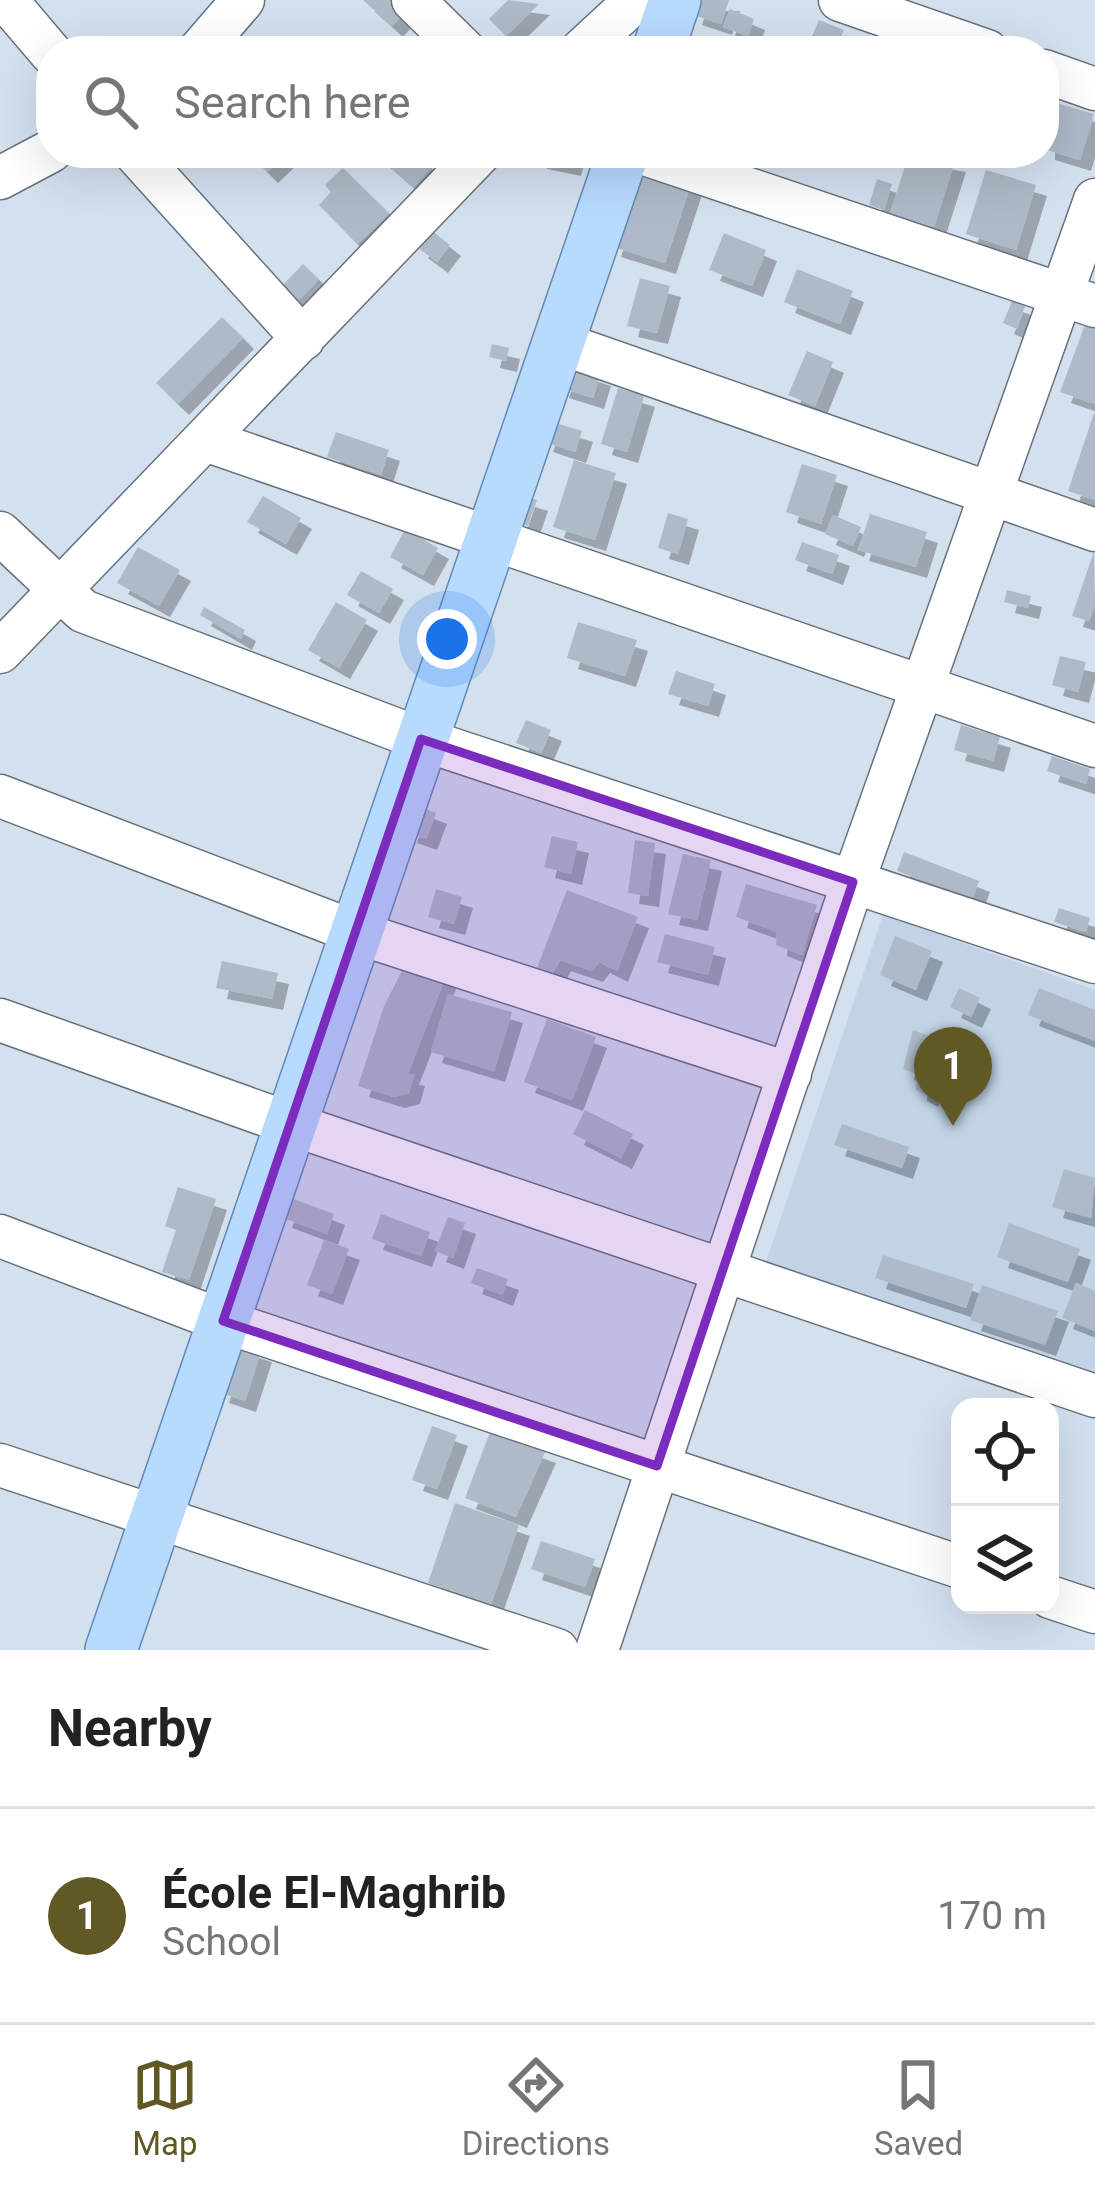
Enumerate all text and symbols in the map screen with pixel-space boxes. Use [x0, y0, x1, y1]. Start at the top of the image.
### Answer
search box [36, 36, 1059, 168]
icon: search [78, 69, 144, 135]
text: Search here [174, 76, 411, 129]
your location [417, 609, 477, 669]
pin: 1 [914, 1027, 992, 1126]
map controls [951, 1398, 1059, 1614]
button: locate [951, 1398, 1059, 1506]
button: layers [951, 1506, 1059, 1614]
text: Nearby [48, 1699, 212, 1758]
text: École El-Maghrib [162, 1866, 506, 1919]
text: 1 [76, 1893, 98, 1939]
text: 170 m [937, 1893, 1047, 1939]
text: School [162, 1919, 281, 1965]
tab: Map [132, 2052, 198, 2163]
tab: Directions [462, 2052, 610, 2163]
tab: Saved [874, 2052, 963, 2163]

